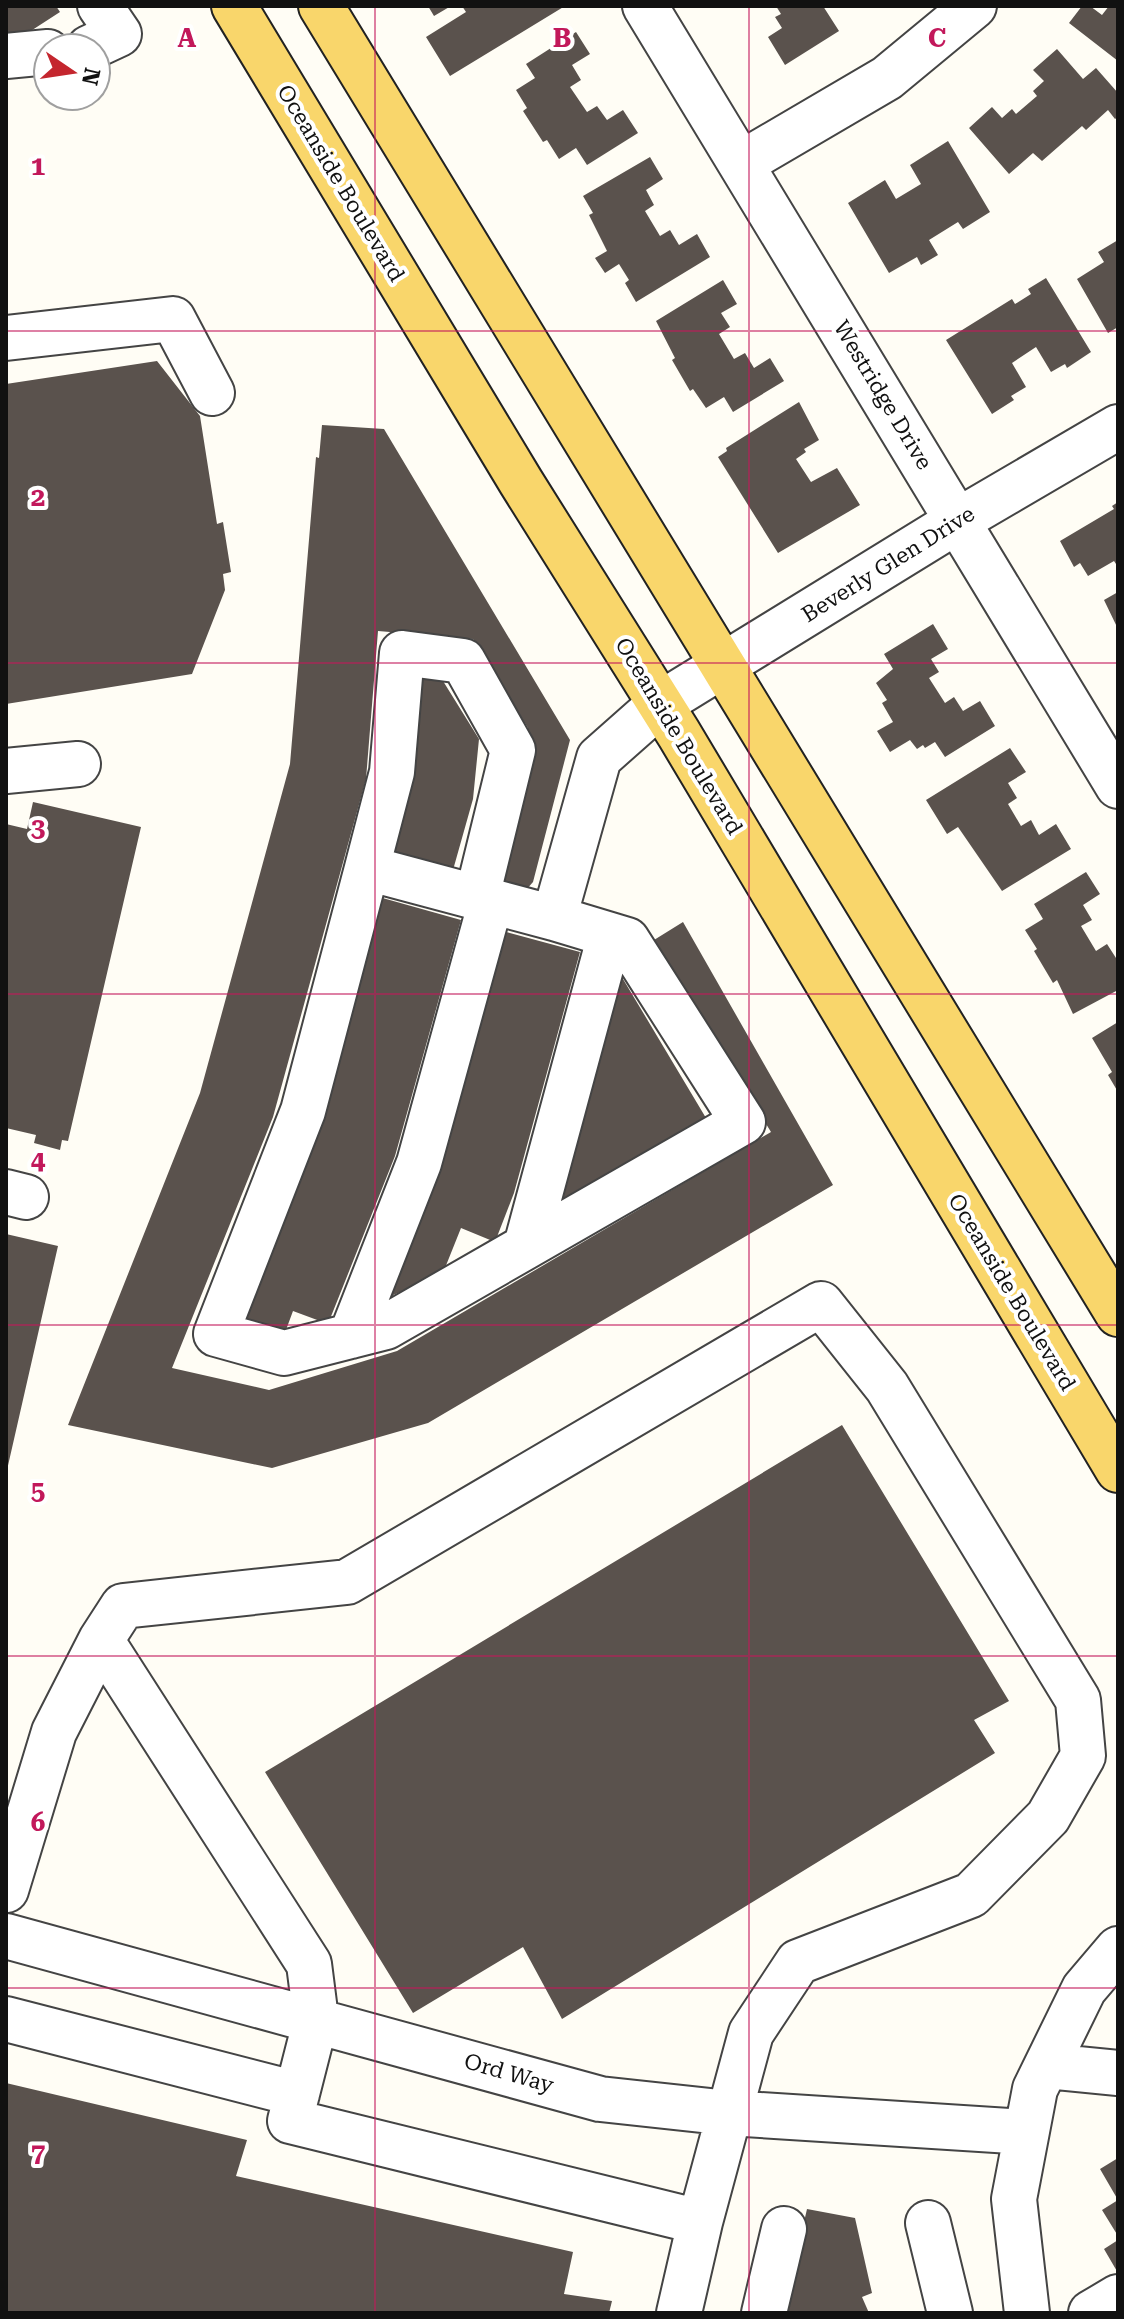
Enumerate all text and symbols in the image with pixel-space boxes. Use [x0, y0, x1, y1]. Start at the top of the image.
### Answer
text: A [178, 23, 197, 53]
text: B [553, 23, 571, 53]
text: C [928, 23, 946, 53]
north arrow [32, 32, 112, 112]
text: N [77, 65, 105, 88]
street label: Oceanside Boulevard [272, 80, 410, 286]
text: 1 [31, 151, 45, 181]
street label: Westridge Drive [829, 316, 937, 474]
text: 2 [31, 482, 45, 512]
street label: Beverly Glen Drive [797, 501, 979, 627]
street label: Oceanside Boulevard [610, 633, 748, 839]
text: 3 [31, 813, 45, 843]
text: 4 [31, 1145, 46, 1175]
street label: Oceanside Boulevard [943, 1189, 1081, 1395]
text: 5 [31, 1476, 45, 1506]
text: 6 [31, 1807, 45, 1837]
street label: Ord Way [461, 2048, 557, 2098]
text: 7 [31, 2138, 45, 2168]

